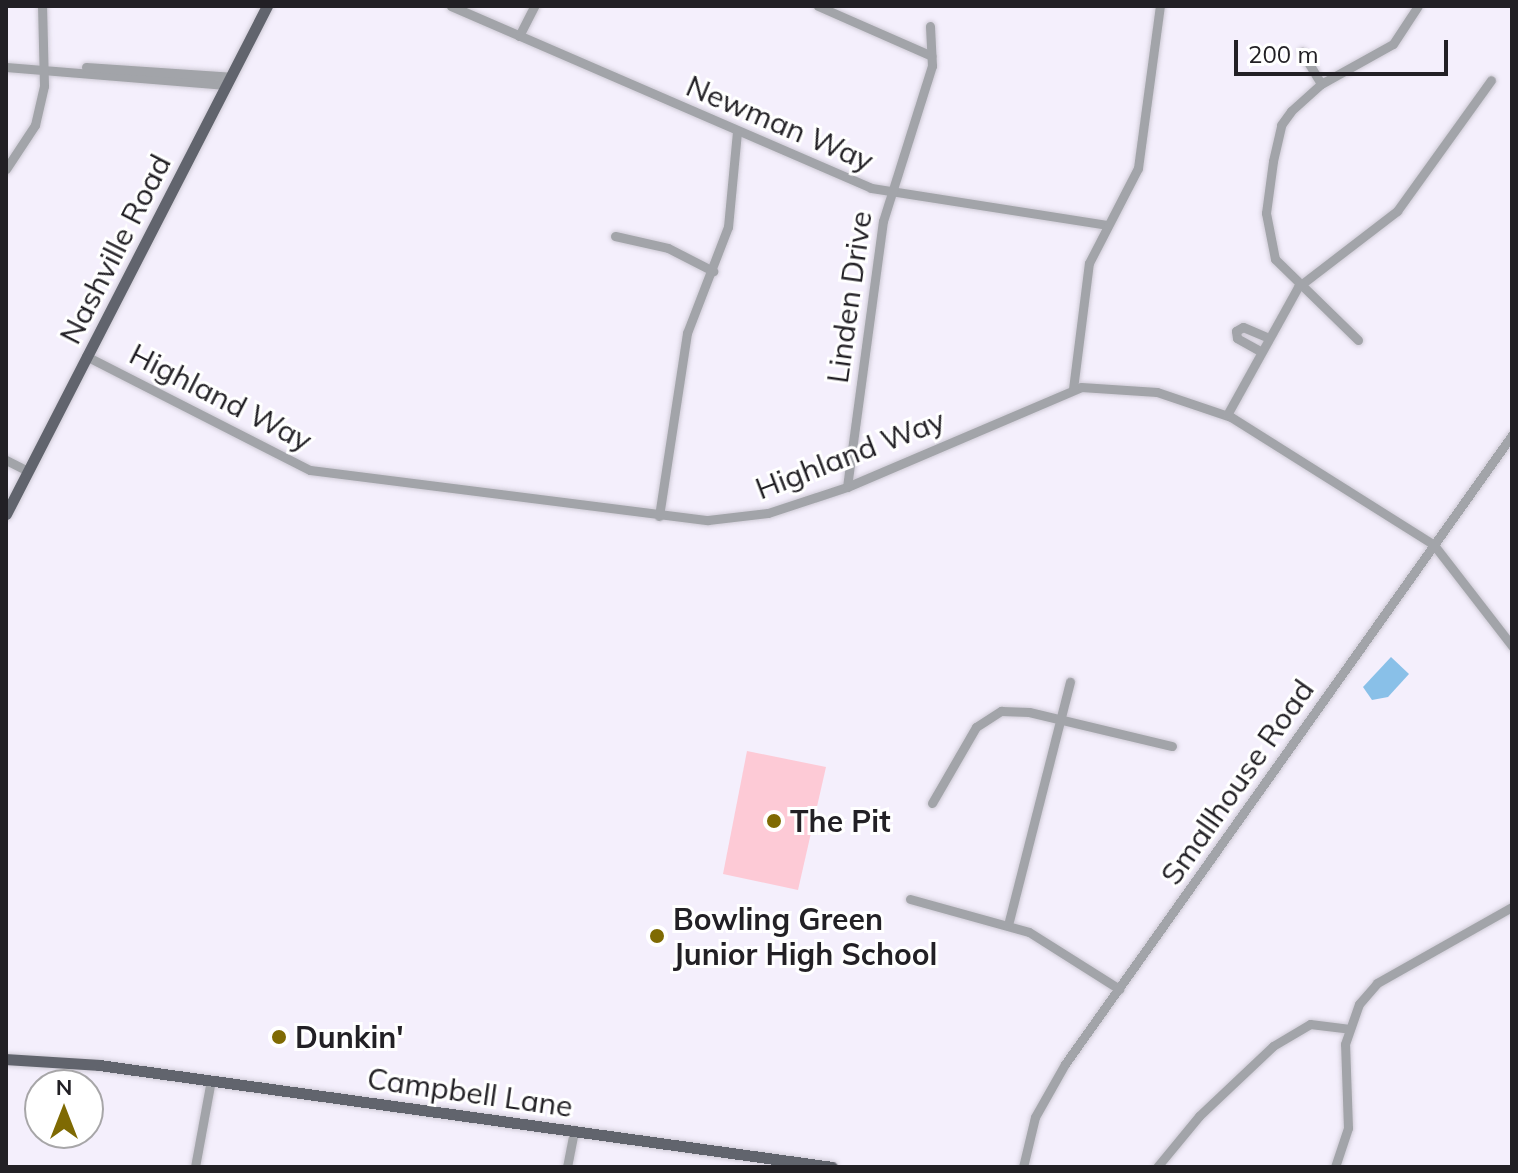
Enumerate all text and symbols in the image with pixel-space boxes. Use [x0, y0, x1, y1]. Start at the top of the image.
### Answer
scale bar [1238, 24, 1452, 74]
text: 200 m [1248, 39, 1319, 69]
street label: Newman Way [681, 67, 879, 179]
street label: Nashville Road [52, 148, 178, 350]
street label: Linden Drive [819, 209, 879, 385]
street label: Highland Way [124, 336, 318, 458]
street label: Highland Way [750, 401, 950, 507]
street label: Smallhouse Road [1153, 673, 1321, 891]
place label: The Pit [790, 803, 890, 839]
marker: The Pit [765, 812, 783, 830]
place label: Bowling Green Junior High School [673, 901, 937, 972]
marker: Bowling Green Junior High School [648, 927, 666, 945]
place label: Dunkin' [295, 1019, 404, 1055]
marker: Dunkin' [270, 1028, 288, 1046]
street label: Campbell Lane [365, 1060, 575, 1124]
north arrow [24, 1069, 104, 1149]
text: N [56, 1073, 72, 1101]

